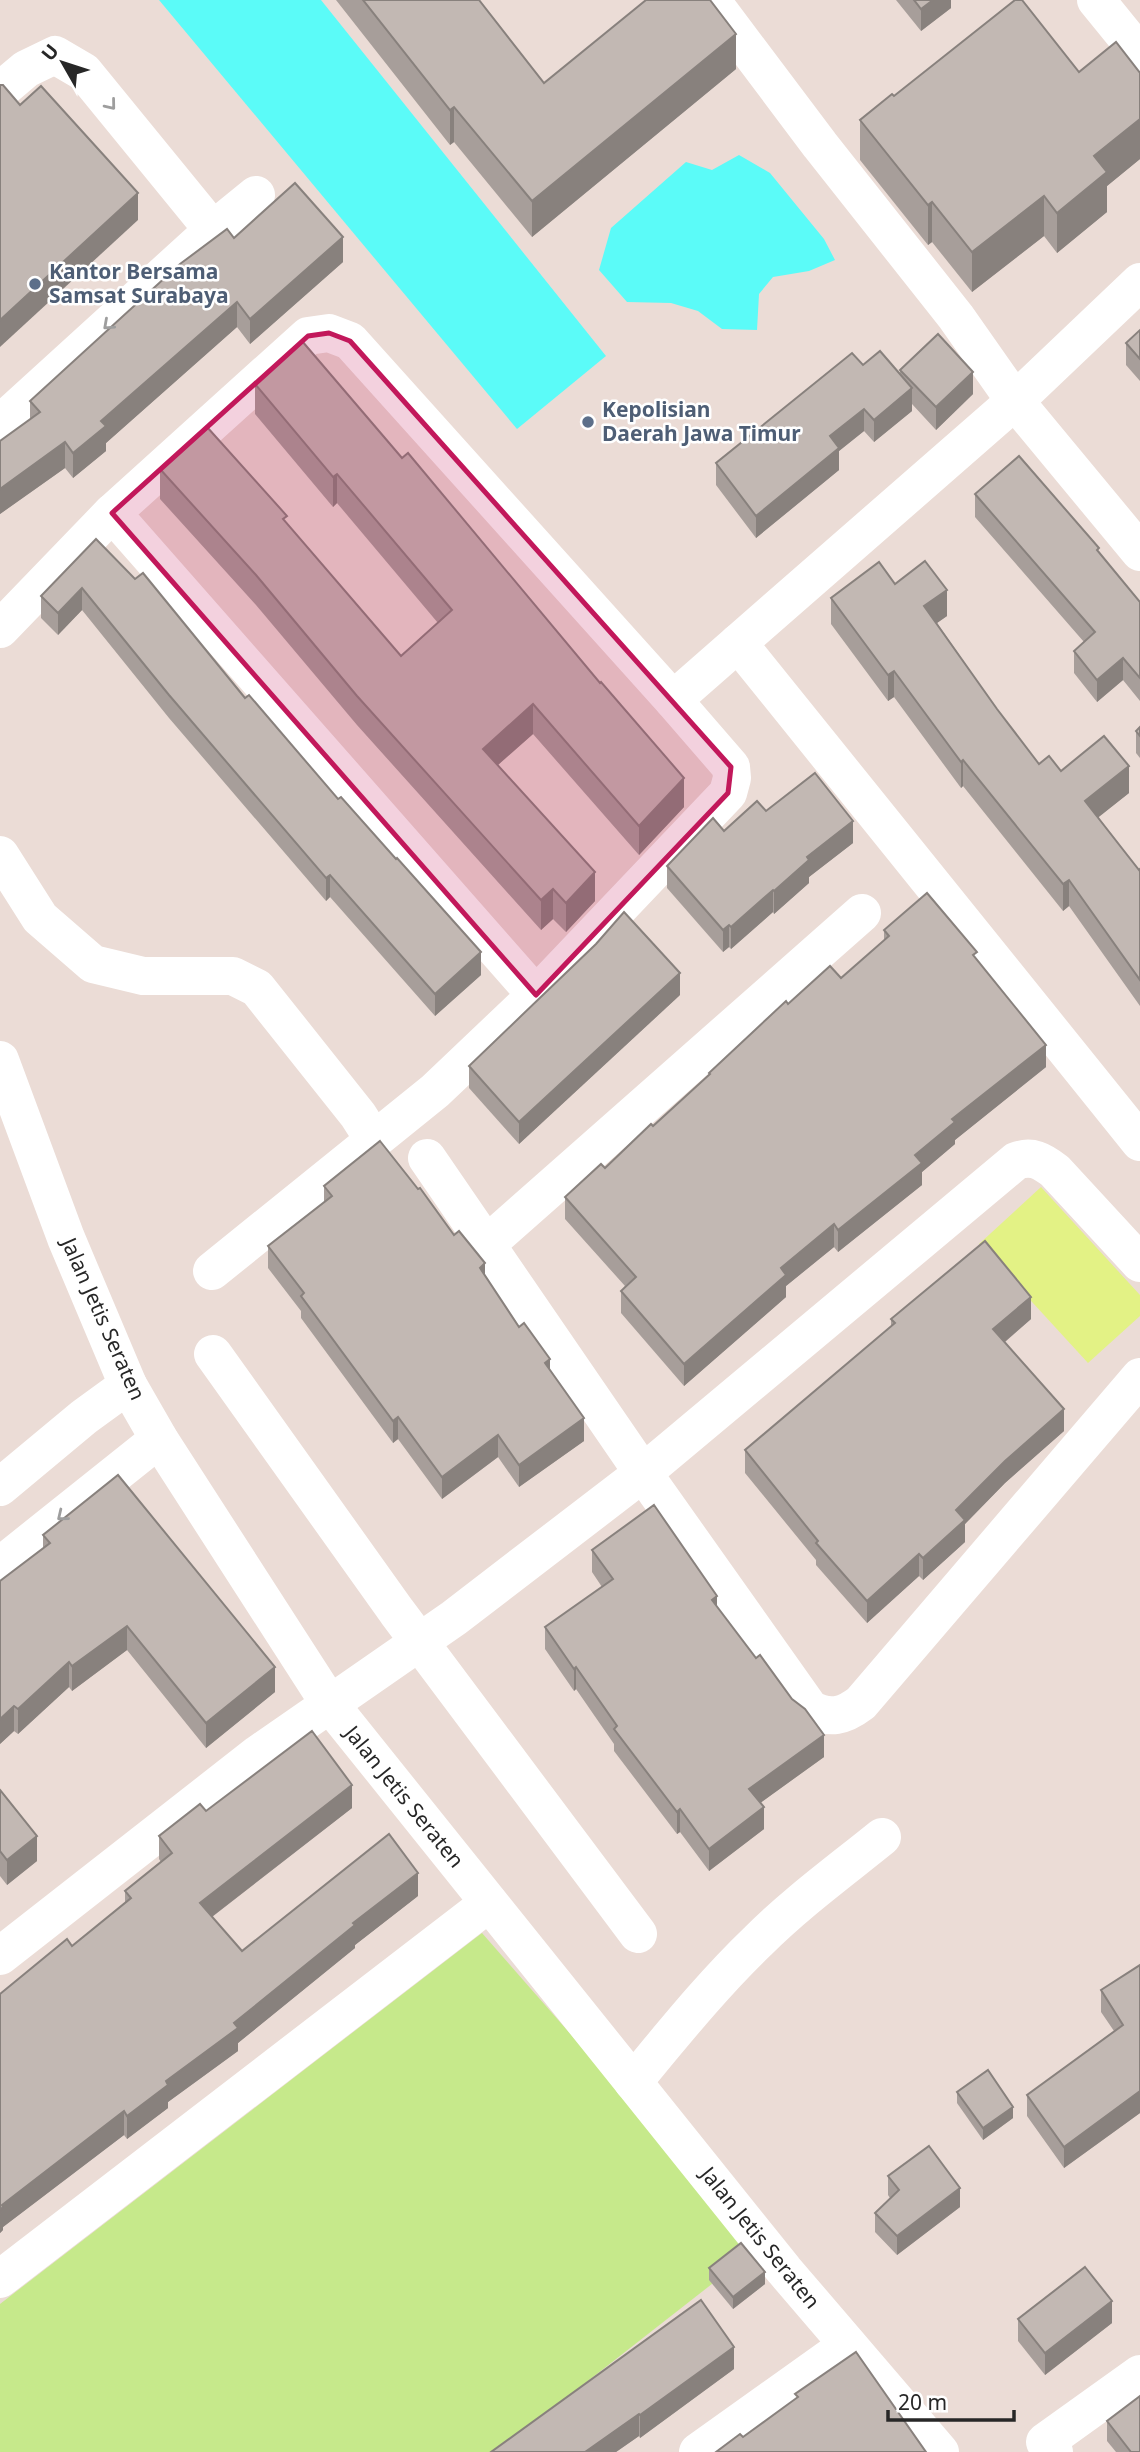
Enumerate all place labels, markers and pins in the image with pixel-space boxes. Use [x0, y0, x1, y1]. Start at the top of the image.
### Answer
place label: Kantor Bersama Samsat Surabaya [49, 257, 229, 309]
marker: Kantor Bersama Samsat Surabaya [27, 276, 43, 292]
place label: Kepolisian Daerah Jawa Timur [602, 395, 801, 447]
marker: Kepolisian Daerah Jawa Timur [580, 414, 596, 430]

